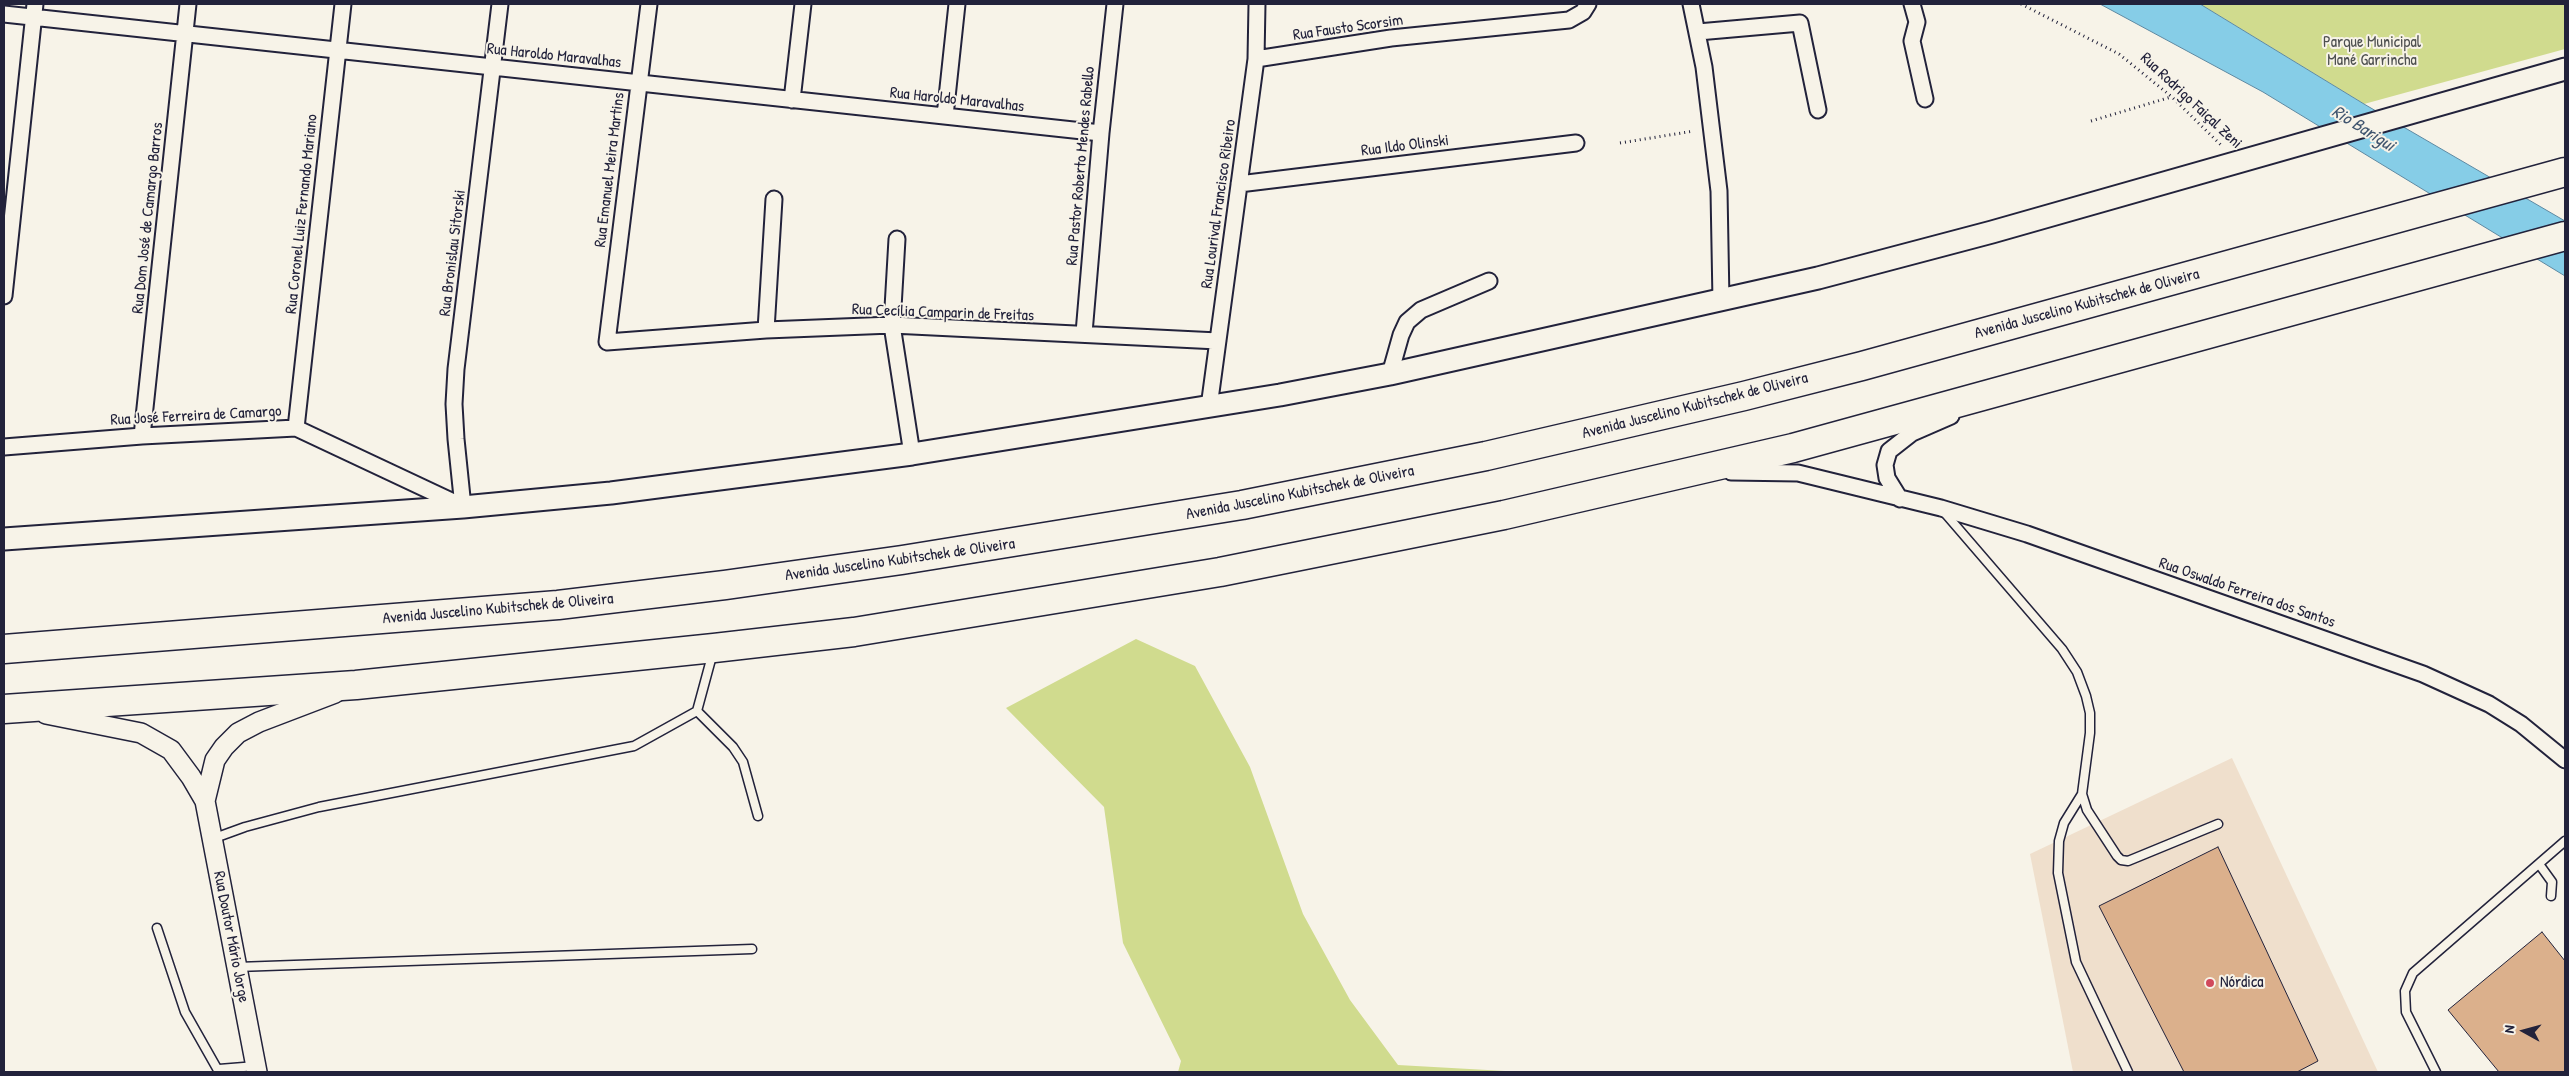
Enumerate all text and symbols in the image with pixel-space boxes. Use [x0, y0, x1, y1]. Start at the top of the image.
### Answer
street label: Rua Fausto Scorsim [1292, 11, 1404, 45]
park label: Parque Municipal Mané Garrincha [2323, 33, 2421, 71]
street label: Rua Haroldo Maravalhas [486, 39, 622, 73]
street label: Rua Rodrigo Faiçal Zeni [2136, 49, 2246, 153]
street label: Rua Pastor Roberto Mendes Rabello [1063, 66, 1099, 266]
street label: Rua Haroldo Maravalhas [889, 83, 1025, 117]
street label: Rua Emanuel Meira Martins [591, 92, 629, 248]
water label: Rio Barigui [2328, 101, 2398, 157]
street label: Rua Coronel Luiz Fernando Mariano [282, 113, 322, 315]
street label: Rua Lourival Francisco Ribeiro [1198, 118, 1240, 290]
street label: Rua Dom José de Camargo Barros [128, 122, 168, 314]
street label: Rua Ildo Olinski [1360, 131, 1450, 161]
street label: Rua Bronislau Sitorski [436, 189, 470, 317]
street label: Avenida Juscelino Kubitschek de Oliveira [1973, 265, 2201, 343]
street label: Rua Cecília Camparin de Freitas [852, 300, 1034, 326]
street label: Avenida Juscelino Kubitschek de Oliveira [1580, 369, 1810, 443]
street label: Rua José Ferreira de Camargo [110, 402, 282, 430]
street label: Avenida Juscelino Kubitschek de Oliveira [1184, 461, 1416, 525]
street label: Avenida Juscelino Kubitschek de Oliveira [784, 534, 1016, 586]
street label: Rua Oswaldo Ferreira dos Santos [2156, 554, 2338, 632]
street label: Avenida Juscelino Kubitschek de Oliveira [382, 589, 614, 629]
street label: Rua Doutor Mário Jorge [209, 870, 253, 1004]
place label: Nórdica [2220, 973, 2263, 993]
marker: Nórdica [2204, 977, 2216, 989]
north arrow [2499, 1006, 2549, 1056]
text: N [2499, 1024, 2518, 1034]

